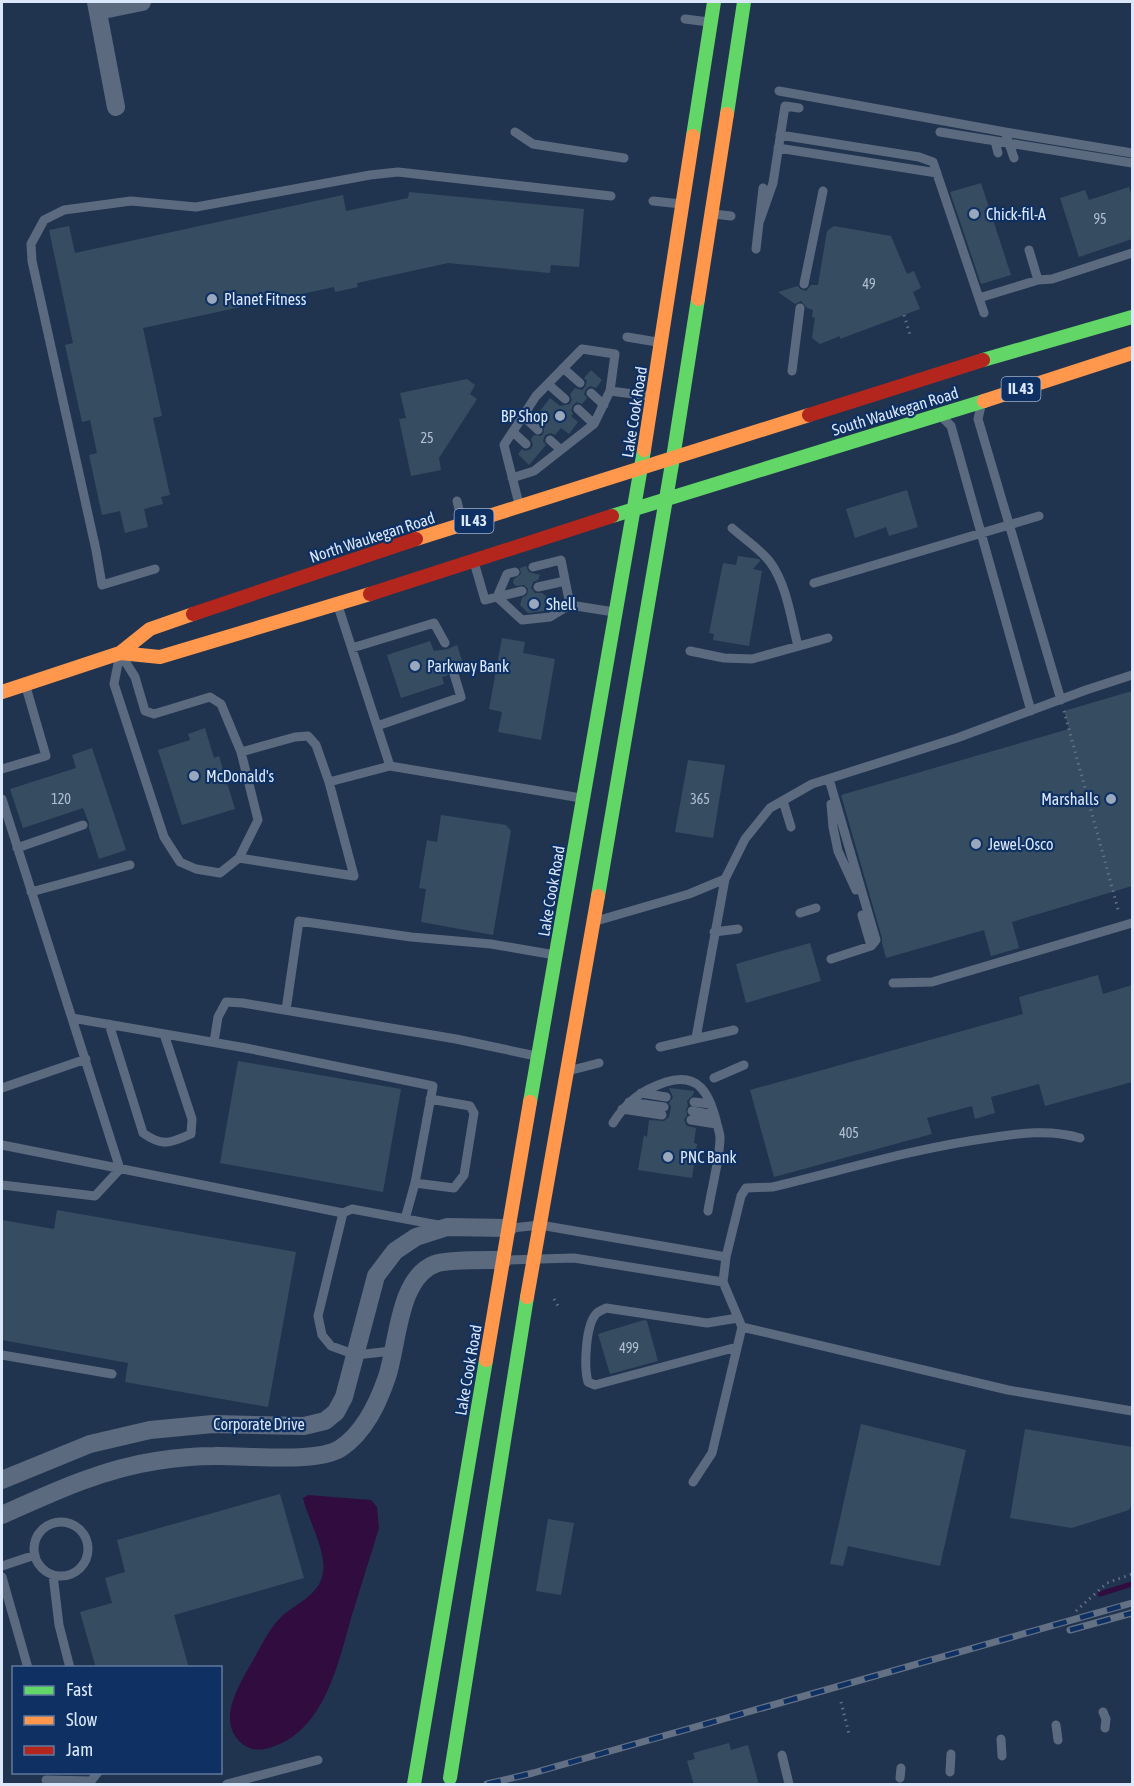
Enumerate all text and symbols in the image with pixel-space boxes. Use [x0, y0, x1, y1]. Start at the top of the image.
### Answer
place label: Chick-fil-A [986, 205, 1046, 223]
marker: Chick-fil-A [967, 207, 981, 221]
house number: 95 [1093, 211, 1107, 227]
house number: 49 [862, 276, 876, 292]
place label: Planet Fitness [224, 290, 307, 308]
marker: Planet Fitness [205, 292, 219, 306]
street label: Lake Cook Road [618, 365, 650, 459]
road number: IL 43 [1002, 377, 1040, 401]
street label: South Waukegan Road [830, 383, 961, 440]
place label: BP Shop [501, 407, 548, 426]
marker: BP Shop [553, 409, 567, 423]
house number: 25 [420, 430, 434, 446]
street label: North Waukegan Road [307, 508, 437, 567]
road number: IL 43 [454, 509, 494, 533]
place label: Shell [546, 595, 577, 613]
marker: Shell [527, 597, 541, 611]
place label: Parkway Bank [427, 657, 509, 676]
marker: Parkway Bank [408, 659, 422, 673]
place label: McDonald's [206, 767, 275, 785]
marker: McDonald's [187, 769, 201, 783]
place label: Marshalls [1041, 790, 1099, 808]
house number: 120 [51, 791, 71, 807]
house number: 365 [690, 791, 710, 807]
marker: Marshalls [1104, 792, 1118, 806]
place label: Jewel-Osco [988, 835, 1054, 853]
marker: Jewel-Osco [969, 837, 983, 851]
street label: Lake Cook Road [534, 844, 568, 938]
house number: 405 [839, 1125, 859, 1141]
place label: PNC Bank [680, 1148, 737, 1166]
marker: PNC Bank [661, 1150, 675, 1164]
street label: Lake Cook Road [451, 1323, 485, 1417]
house number: 499 [619, 1340, 639, 1356]
street label: Corporate Drive [213, 1415, 305, 1434]
legend [12, 1666, 222, 1774]
text: Fast [66, 1679, 93, 1700]
text: Slow [66, 1709, 97, 1730]
text: Jam [66, 1739, 93, 1760]

